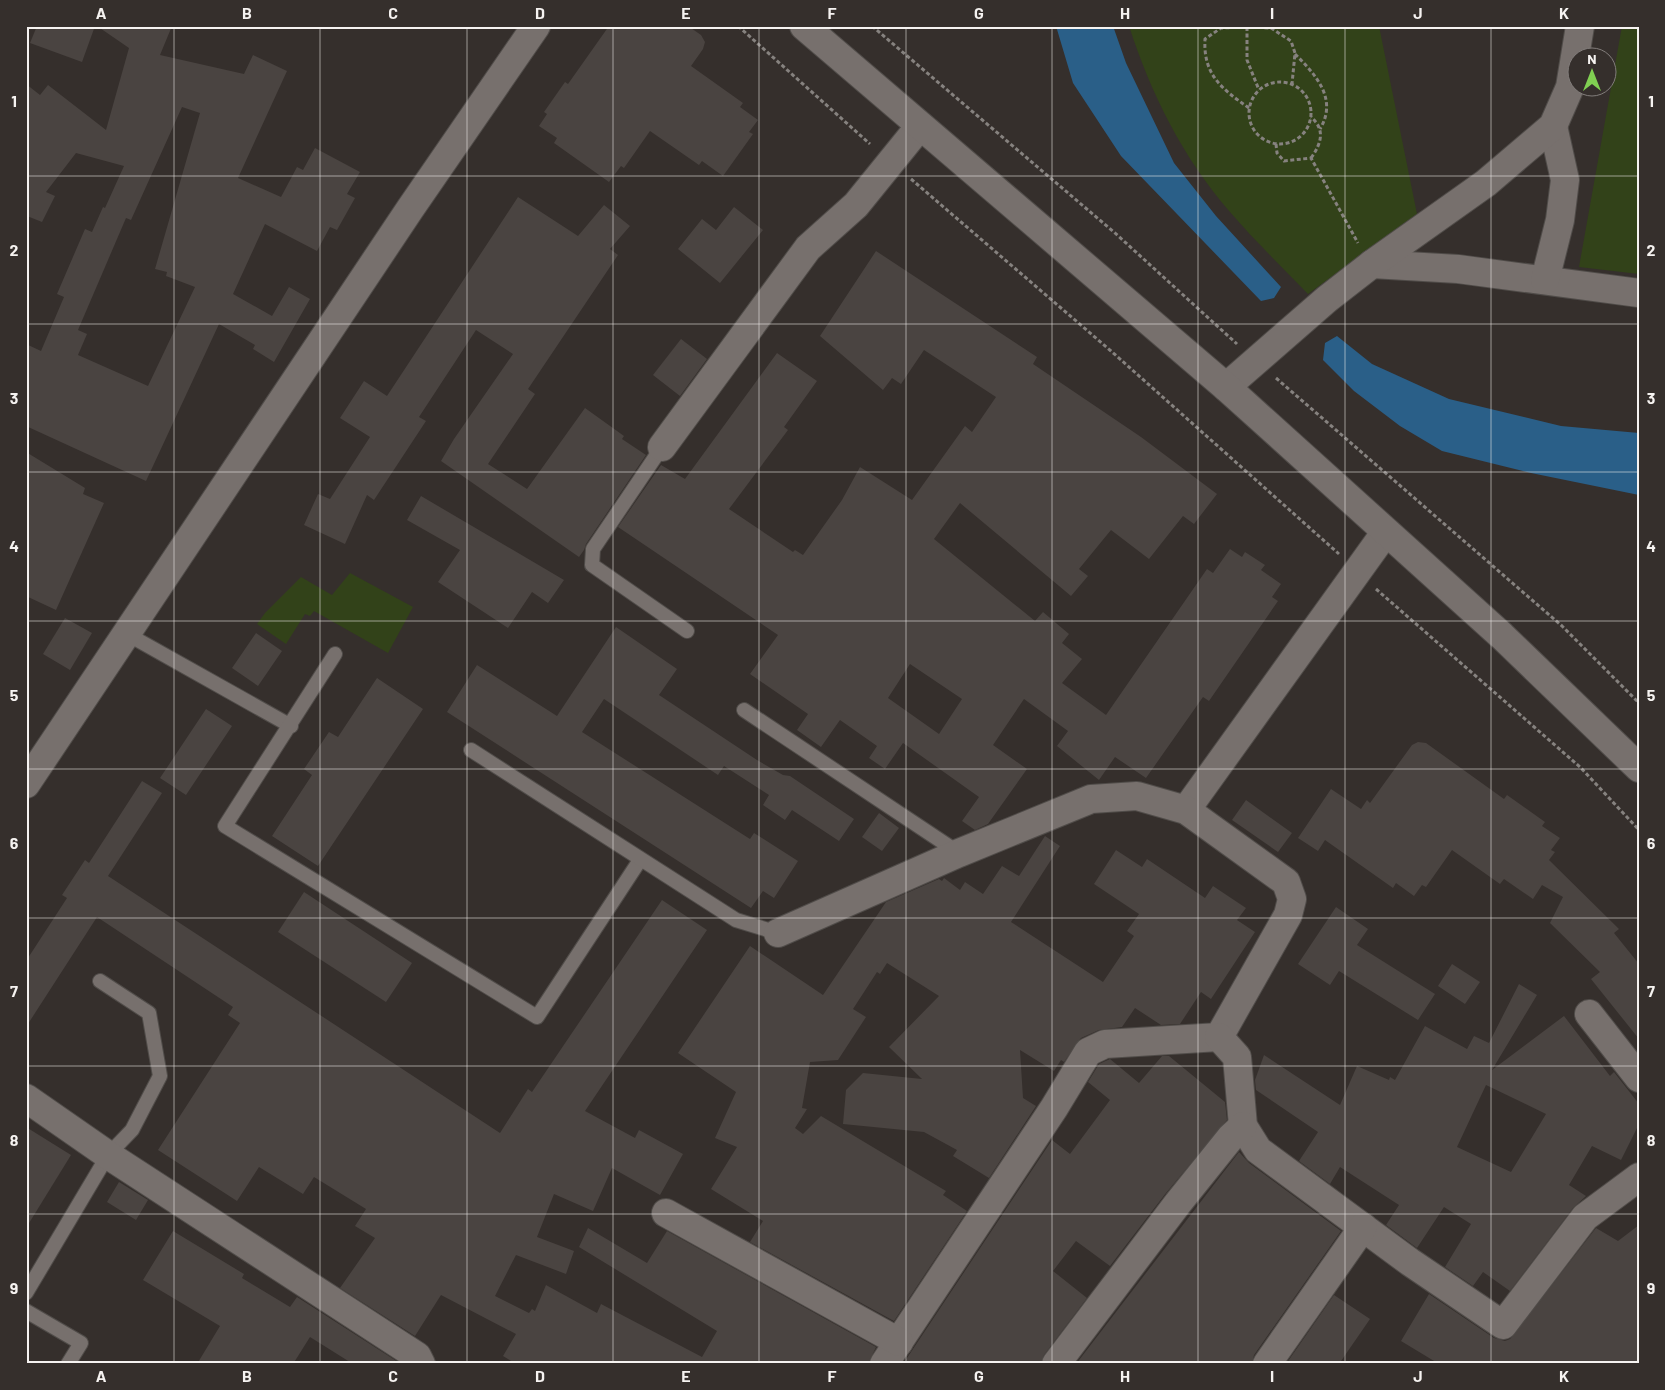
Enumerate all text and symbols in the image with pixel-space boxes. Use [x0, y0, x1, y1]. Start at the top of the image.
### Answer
text: A [96, 3, 107, 22]
text: B [242, 3, 252, 22]
text: C [388, 3, 398, 22]
text: D [535, 3, 545, 22]
text: E [681, 3, 691, 22]
text: F [828, 3, 837, 22]
text: G [974, 3, 984, 22]
text: H [1120, 3, 1130, 22]
text: I [1270, 3, 1274, 22]
text: J [1413, 3, 1423, 22]
text: K [1559, 3, 1569, 22]
north arrow [1568, 48, 1618, 98]
text: N [1587, 50, 1597, 67]
text: 1 [11, 91, 17, 110]
text: 1 [1648, 91, 1654, 110]
text: 2 [10, 240, 19, 259]
text: 2 [1647, 240, 1656, 259]
text: 3 [10, 388, 18, 407]
text: 3 [1647, 388, 1655, 407]
text: 4 [9, 536, 19, 555]
text: 4 [1646, 536, 1656, 555]
text: 5 [10, 685, 19, 704]
text: 5 [1647, 685, 1656, 704]
text: 6 [10, 833, 19, 852]
text: 6 [1647, 833, 1656, 852]
text: 7 [10, 981, 18, 1000]
text: 7 [1647, 981, 1655, 1000]
text: 8 [10, 1130, 19, 1149]
text: 8 [1647, 1130, 1656, 1149]
text: 9 [10, 1278, 18, 1297]
text: 9 [1647, 1278, 1655, 1297]
text: A [96, 1366, 107, 1385]
text: B [242, 1366, 252, 1385]
text: C [388, 1366, 398, 1385]
text: D [535, 1366, 545, 1385]
text: E [681, 1366, 691, 1385]
text: F [828, 1366, 837, 1385]
text: G [974, 1366, 984, 1385]
text: H [1120, 1366, 1130, 1385]
text: I [1270, 1366, 1274, 1385]
text: J [1413, 1366, 1423, 1385]
text: K [1559, 1366, 1569, 1385]

